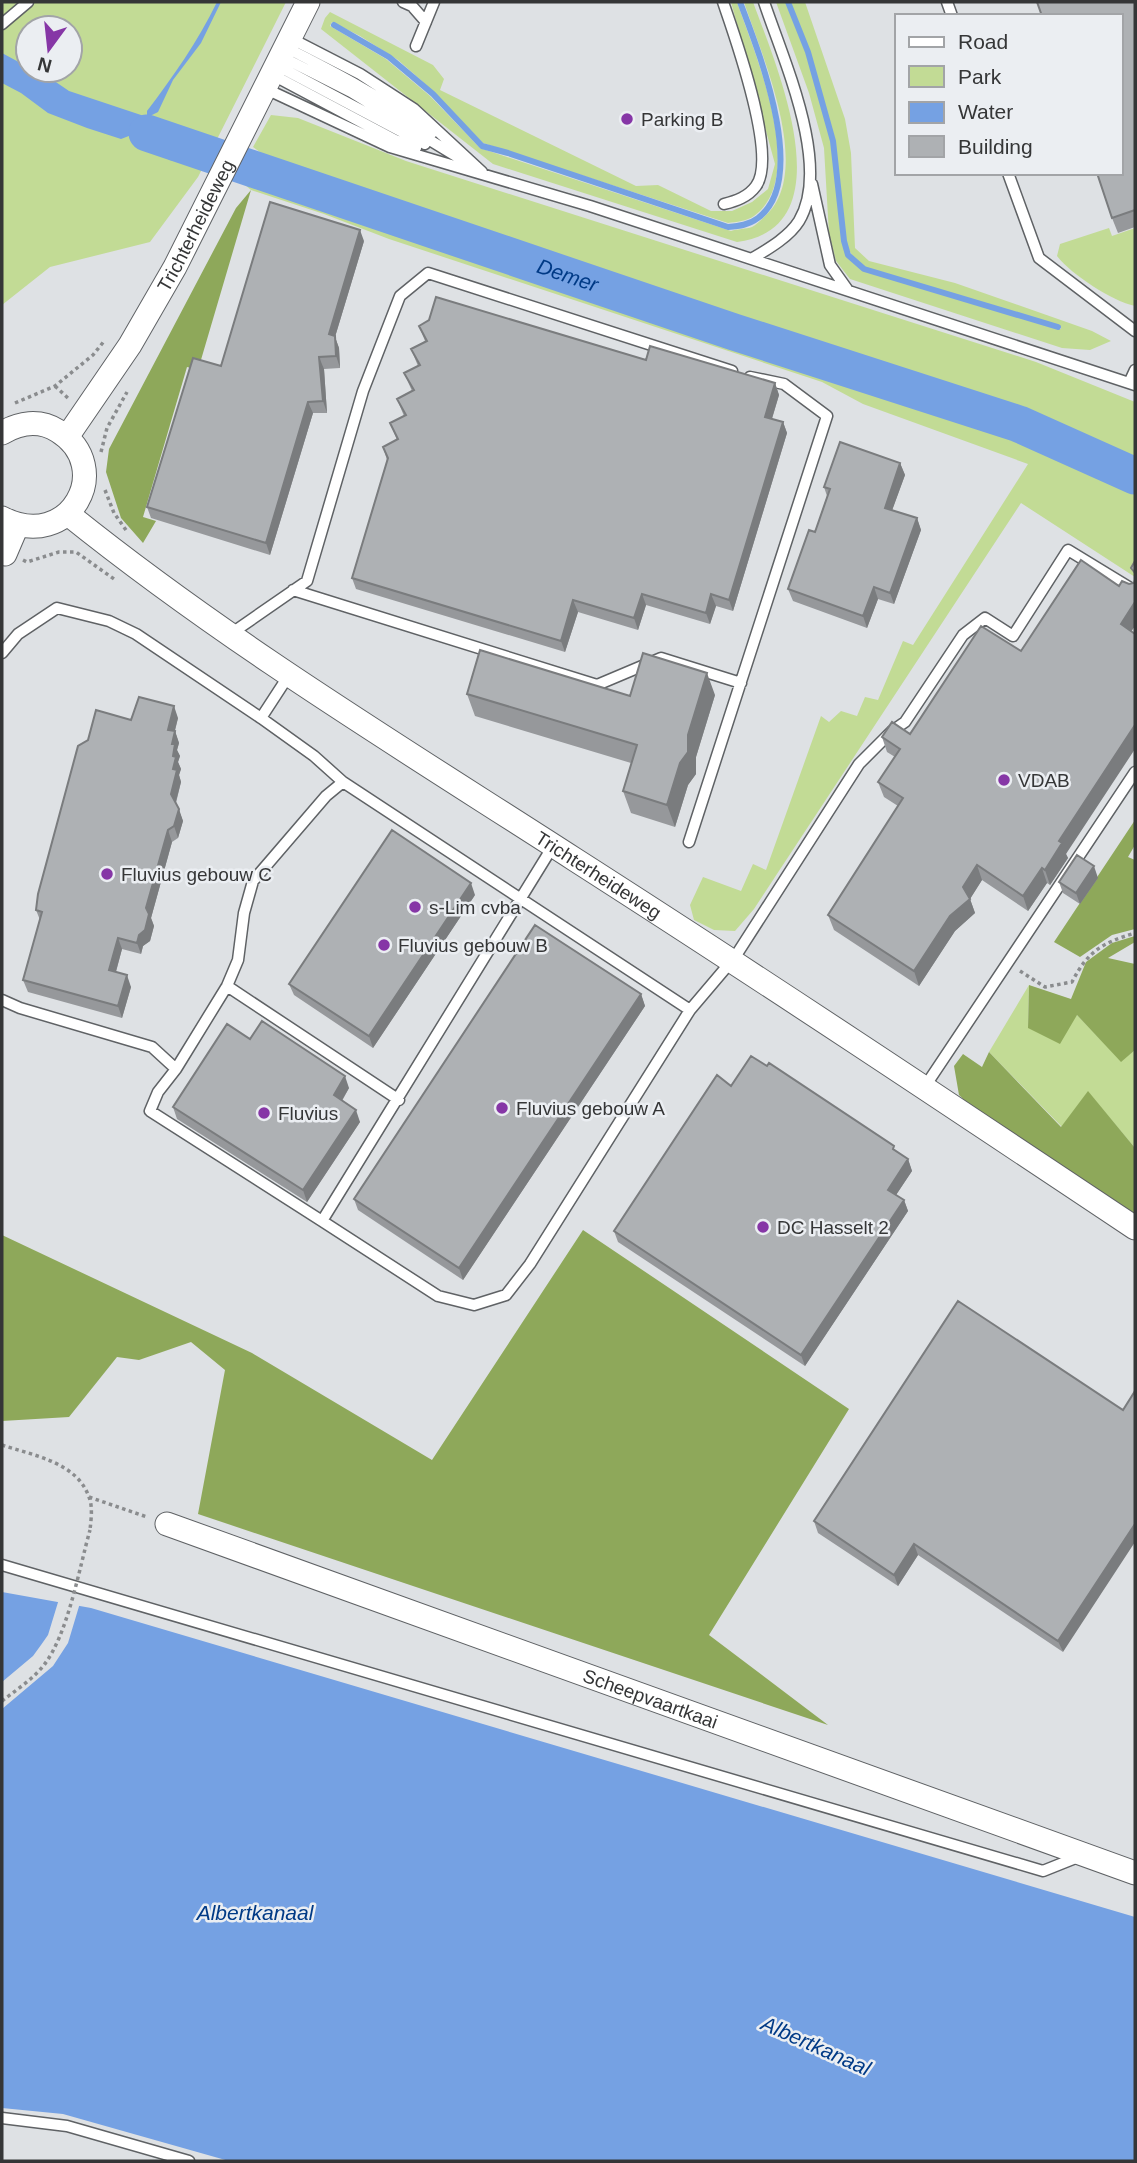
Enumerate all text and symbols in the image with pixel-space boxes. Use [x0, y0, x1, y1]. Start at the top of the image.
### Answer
north arrow [14, 14, 84, 84]
legend [895, 14, 1123, 175]
text: Road [958, 30, 1008, 53]
text: N [35, 53, 54, 77]
text: Park [958, 65, 1002, 88]
text: Water [958, 100, 1013, 123]
place label: Parking B [641, 109, 723, 130]
marker: Parking B [619, 111, 635, 127]
text: Building [958, 135, 1033, 158]
street label: Trichterheideweg [153, 156, 238, 295]
water label: Demer [534, 254, 602, 296]
place label: VDAB [1018, 770, 1070, 791]
marker: VDAB [996, 772, 1012, 788]
street label: Trichterheideweg [532, 827, 665, 923]
place label: Fluvius gebouw C [121, 864, 272, 885]
marker: Fluvius gebouw C [99, 866, 115, 882]
place label: s-Lim cvba [429, 897, 521, 918]
marker: s-Lim cvba [407, 899, 423, 915]
place label: Fluvius gebouw B [398, 935, 548, 956]
marker: Fluvius gebouw B [376, 937, 392, 953]
place label: Fluvius gebouw A [516, 1098, 665, 1119]
marker: Fluvius gebouw A [494, 1100, 510, 1116]
place label: Fluvius [278, 1103, 338, 1124]
marker: Fluvius [256, 1105, 272, 1121]
place label: DC Hasselt 2 [777, 1217, 889, 1238]
marker: DC Hasselt 2 [755, 1219, 771, 1235]
street label: Scheepvaartkaai [580, 1665, 721, 1733]
water label: Albertkanaal [195, 1901, 315, 1924]
water label: Albertkanaal [756, 2010, 875, 2080]

